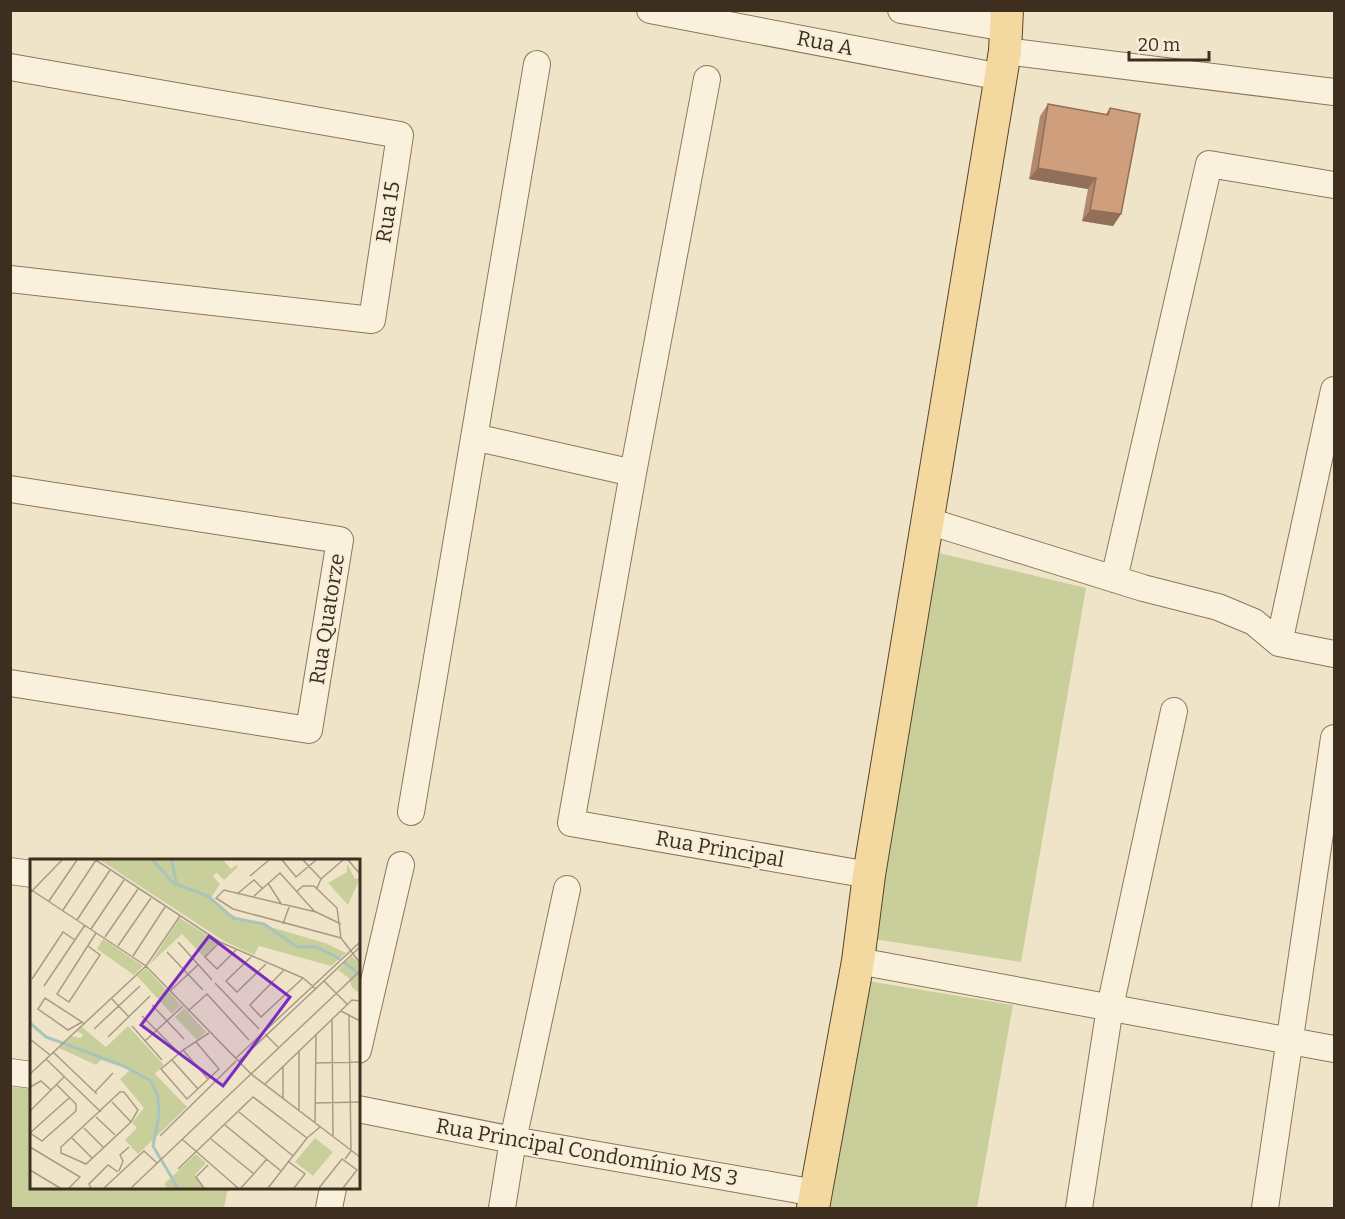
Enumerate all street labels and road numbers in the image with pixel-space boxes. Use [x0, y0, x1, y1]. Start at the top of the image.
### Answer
street label: Rua A [795, 25, 856, 61]
street label: Rua 15 [370, 179, 406, 245]
street label: Rua Quatorze [304, 551, 350, 687]
street label: Rua Principal [654, 825, 786, 873]
street label: Rua Principal Condomínio MS 3 [434, 1113, 740, 1191]

